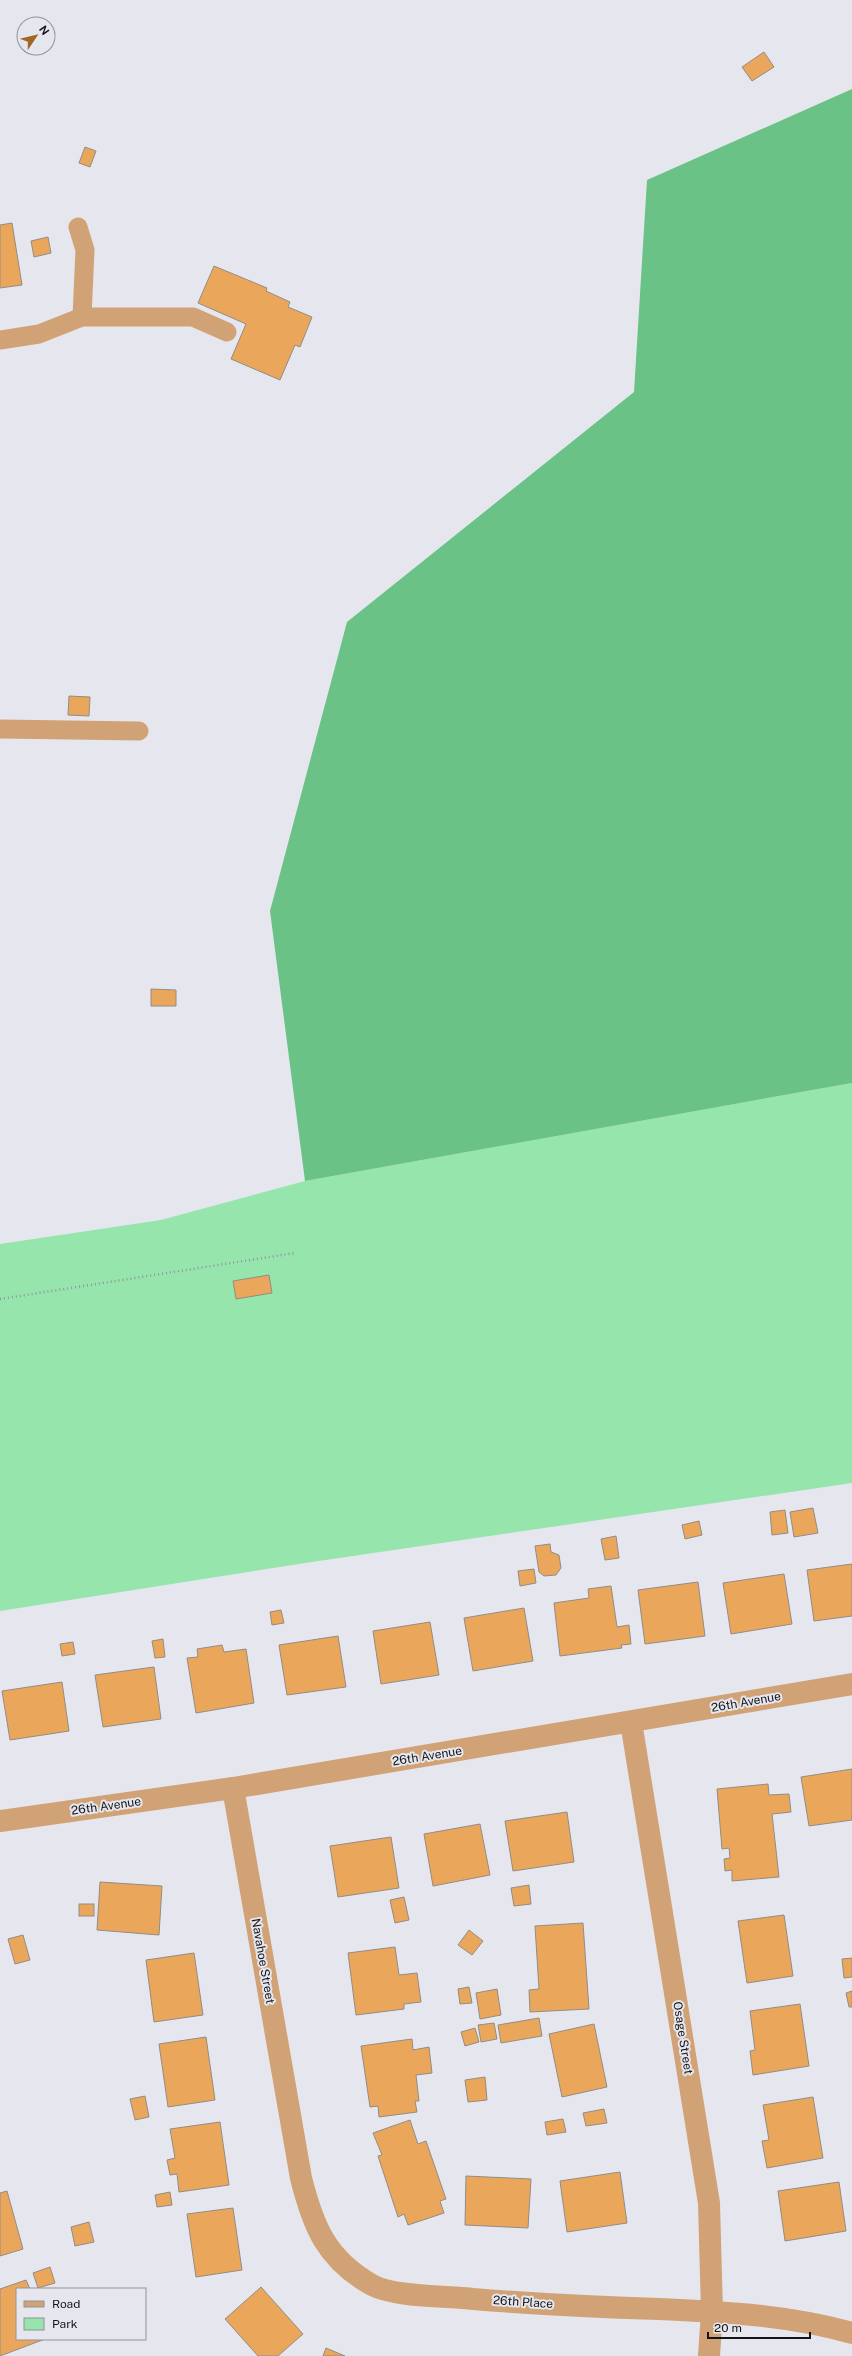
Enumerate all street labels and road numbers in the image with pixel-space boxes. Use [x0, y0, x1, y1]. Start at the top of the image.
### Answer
street label: 26th Avenue [710, 1689, 782, 1715]
street label: 26th Avenue [391, 1744, 463, 1768]
street label: 26th Avenue [70, 1794, 142, 1818]
street label: Navahoe Street [249, 1917, 277, 2005]
street label: Osage Street [670, 2001, 696, 2076]
street label: 26th Place [492, 2293, 554, 2311]

